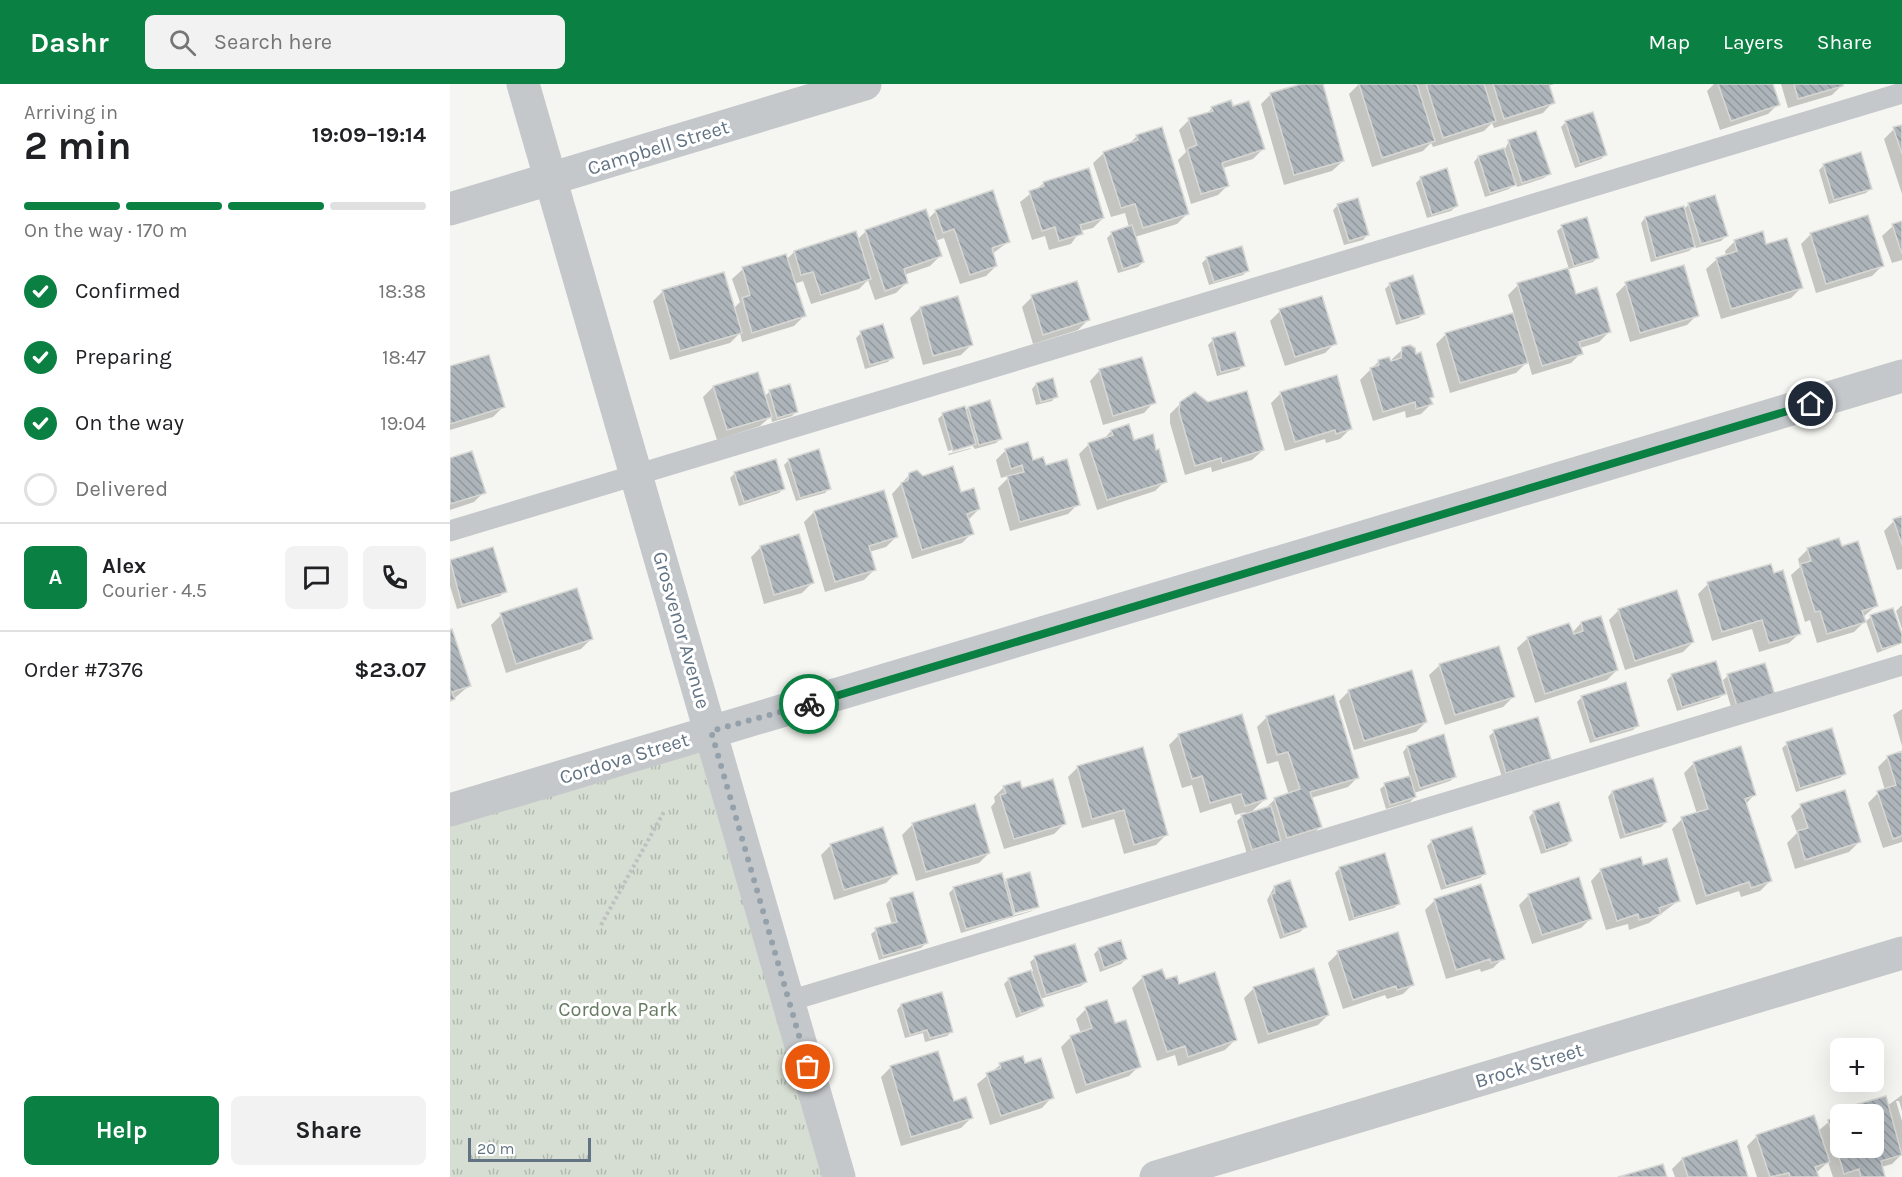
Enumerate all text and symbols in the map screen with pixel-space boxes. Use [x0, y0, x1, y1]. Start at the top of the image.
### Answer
search box [145, 15, 565, 69]
text: Dashr [30, 26, 109, 59]
icon: search [166, 26, 199, 59]
text: Search here [214, 29, 332, 55]
text: Map [1648, 30, 1690, 54]
text: Layers [1723, 30, 1784, 54]
text: Share [1817, 30, 1872, 54]
text: Arriving in [24, 101, 118, 124]
street label: Campbell Street [585, 115, 732, 180]
text: 19:09–19:14 [312, 122, 426, 148]
text: 2 min [24, 123, 132, 169]
text: On the way · 170 m [24, 219, 188, 242]
icon: check [24, 275, 57, 308]
text: Confirmed [75, 278, 181, 304]
text: 18:38 [378, 280, 426, 303]
icon: check [24, 341, 57, 374]
text: Preparing [75, 344, 172, 370]
text: 18:47 [382, 346, 426, 369]
pin [1785, 378, 1836, 429]
icon: home [1794, 387, 1827, 420]
icon: check [24, 407, 57, 440]
text: On the way [75, 410, 184, 436]
text: 19:04 [380, 412, 426, 435]
text: Delivered [75, 476, 168, 502]
button: chat [285, 546, 348, 609]
button: phone [363, 546, 426, 609]
street label: Grosvenor Avenue [648, 549, 715, 711]
text: Alex [102, 553, 146, 579]
text: A [49, 564, 62, 590]
text: Courier · 4.5 [102, 579, 207, 602]
text: Order #7376 [24, 657, 144, 683]
text: $23.07 [354, 657, 426, 683]
courier [779, 674, 839, 734]
icon: bike [793, 688, 826, 721]
street label: Cordova Street [557, 728, 692, 789]
park label: Cordova Park [558, 998, 678, 1021]
street label: Brock Street [1472, 1038, 1586, 1093]
map controls [1830, 1038, 1884, 1158]
button: + [1830, 1038, 1884, 1092]
pin [782, 1041, 833, 1092]
icon: bag [791, 1050, 824, 1083]
button: Help [24, 1096, 219, 1165]
button: Share [231, 1096, 426, 1165]
button: − [1830, 1104, 1884, 1158]
scale bar [468, 1135, 591, 1162]
text: 20 m [477, 1139, 515, 1158]

